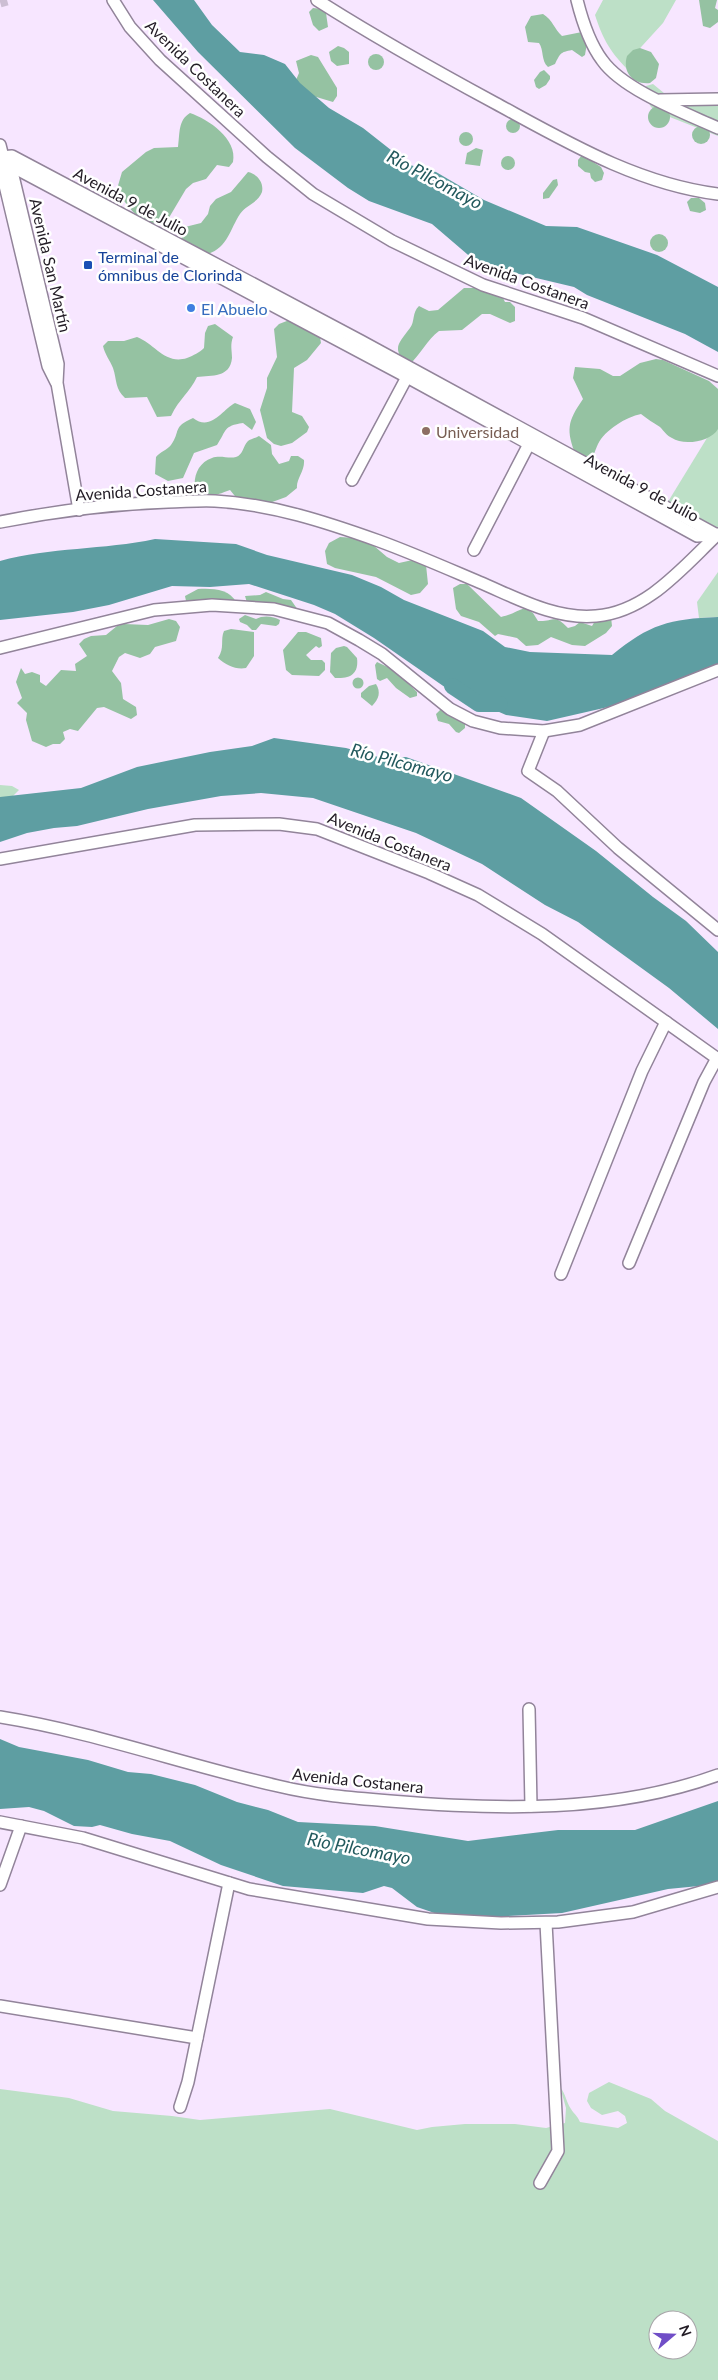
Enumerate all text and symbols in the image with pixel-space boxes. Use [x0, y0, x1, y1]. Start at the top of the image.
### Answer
street label: Avenida Costanera [142, 15, 250, 121]
water label: Río Pilcomayo [384, 145, 486, 213]
street label: Avenida 9 de Julio [70, 163, 192, 239]
street label: Avenida San Martín [26, 196, 76, 334]
place label: Terminal de ómnibus de Clorinda [98, 247, 242, 284]
street label: Avenida Costanera [462, 250, 592, 312]
marker: Terminal de ómnibus de Clorinda [82, 259, 94, 271]
place label: El Abuelo [201, 299, 267, 318]
marker: El Abuelo [185, 302, 197, 314]
place label: Universidad [436, 422, 519, 441]
marker: Universidad [420, 425, 432, 437]
street label: Avenida 9 de Julio [581, 449, 703, 525]
street label: Avenida Costanera [75, 476, 207, 504]
water label: Río Pilcomayo [349, 738, 455, 786]
street label: Avenida Costanera [325, 808, 455, 874]
street label: Avenida Costanera [292, 1764, 424, 1796]
water label: Río Pilcomayo [305, 1827, 413, 1869]
north arrow [648, 2310, 698, 2360]
text: N [676, 2323, 696, 2338]

